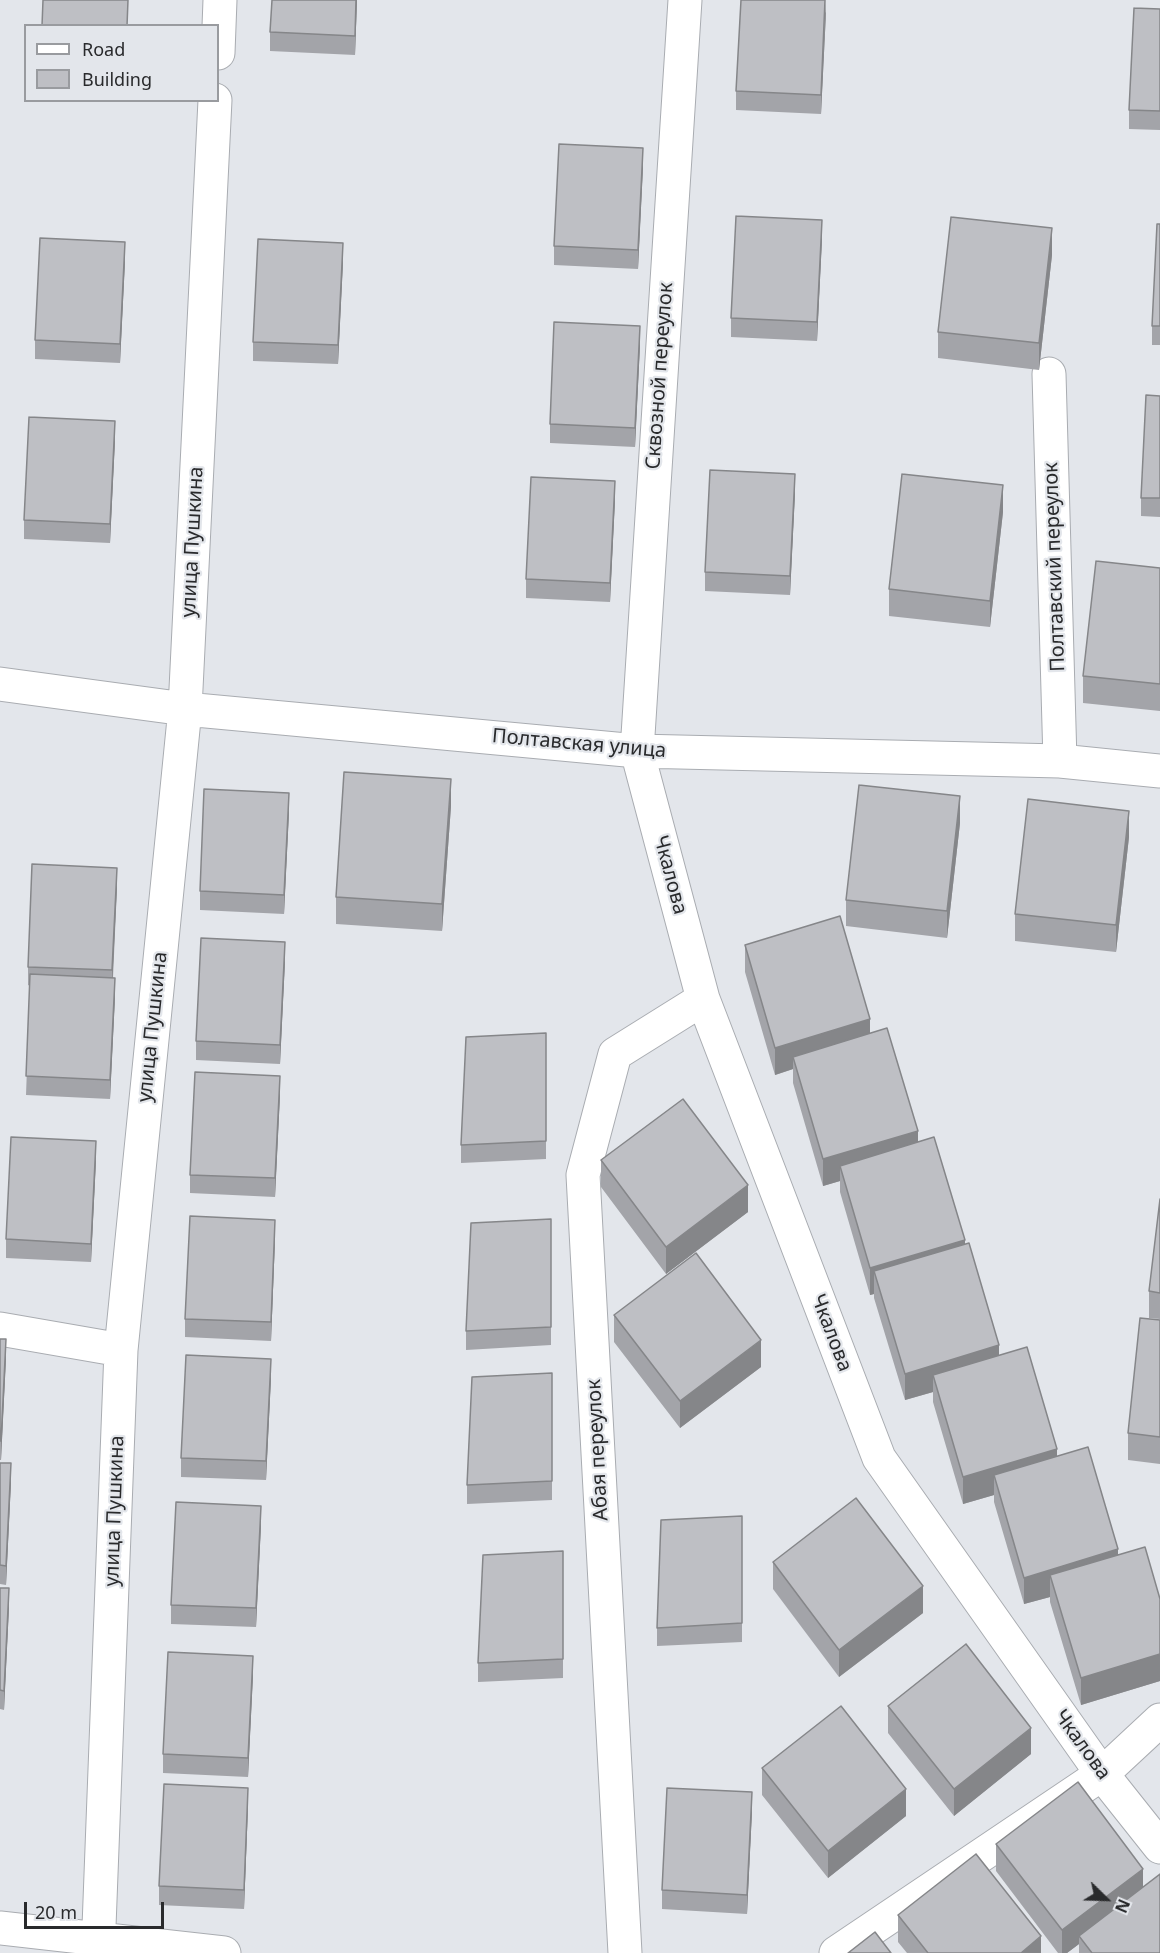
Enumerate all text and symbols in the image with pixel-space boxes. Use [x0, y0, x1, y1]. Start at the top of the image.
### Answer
legend [24, 24, 219, 102]
text: Road [82, 37, 125, 61]
text: Building [82, 67, 152, 91]
street label: Сквозной переулок [641, 282, 679, 470]
street label: Полтавский переулок [1039, 462, 1071, 672]
street label: улица Пушкина [177, 466, 209, 618]
street label: Полтавская улица [491, 724, 667, 764]
street label: Чкалова [648, 833, 692, 917]
street label: улица Пушкина [133, 951, 173, 1103]
street label: Чкалова [805, 1291, 857, 1375]
street label: Абая переулок [582, 1379, 614, 1521]
street label: улица Пушкина [100, 1435, 130, 1587]
street label: Чкалова [1049, 1705, 1115, 1785]
north arrow [1076, 1869, 1136, 1929]
scale bar [27, 1890, 166, 1928]
text: N [1110, 1896, 1135, 1916]
text: 20 m [35, 1900, 77, 1924]

